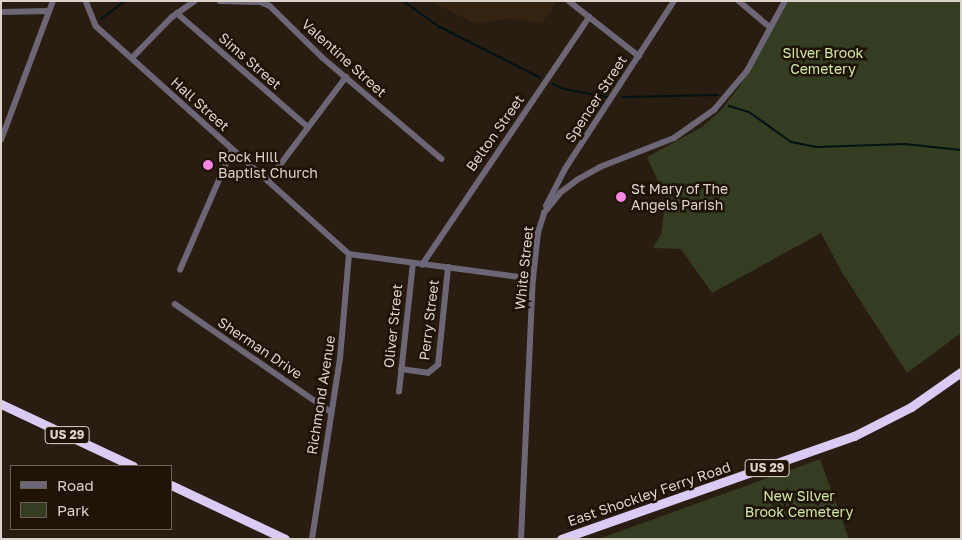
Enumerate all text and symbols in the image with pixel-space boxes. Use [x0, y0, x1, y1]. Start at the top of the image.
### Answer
street label: Valentine Street [298, 15, 390, 101]
street label: Sims Street [215, 29, 285, 93]
park label: Silver Brook Cemetery [783, 45, 863, 78]
street label: Spencer Street [562, 52, 630, 146]
street label: Hall Street [167, 74, 233, 134]
street label: Belton Street [463, 92, 527, 174]
place label: Rock Hill Baptist Church [218, 149, 318, 182]
marker: Rock Hill Baptist Church [202, 159, 214, 171]
place label: St Mary of The Angels Parish [631, 181, 728, 213]
marker: St Mary of The Angels Parish [615, 191, 627, 203]
street label: White Street [511, 225, 537, 311]
street label: Perry Street [416, 279, 442, 361]
street label: Oliver Street [380, 283, 406, 369]
street label: Sherman Drive [215, 314, 305, 382]
street label: Richmond Avenue [303, 334, 339, 456]
road number: US 29 [44, 426, 90, 444]
street label: East Shockley Ferry Road [565, 458, 733, 530]
road number: US 29 [744, 458, 790, 478]
legend [10, 465, 172, 530]
text: Road [57, 476, 94, 494]
park label: New Silver Brook Cemetery [745, 488, 853, 520]
text: Park [57, 501, 89, 519]

